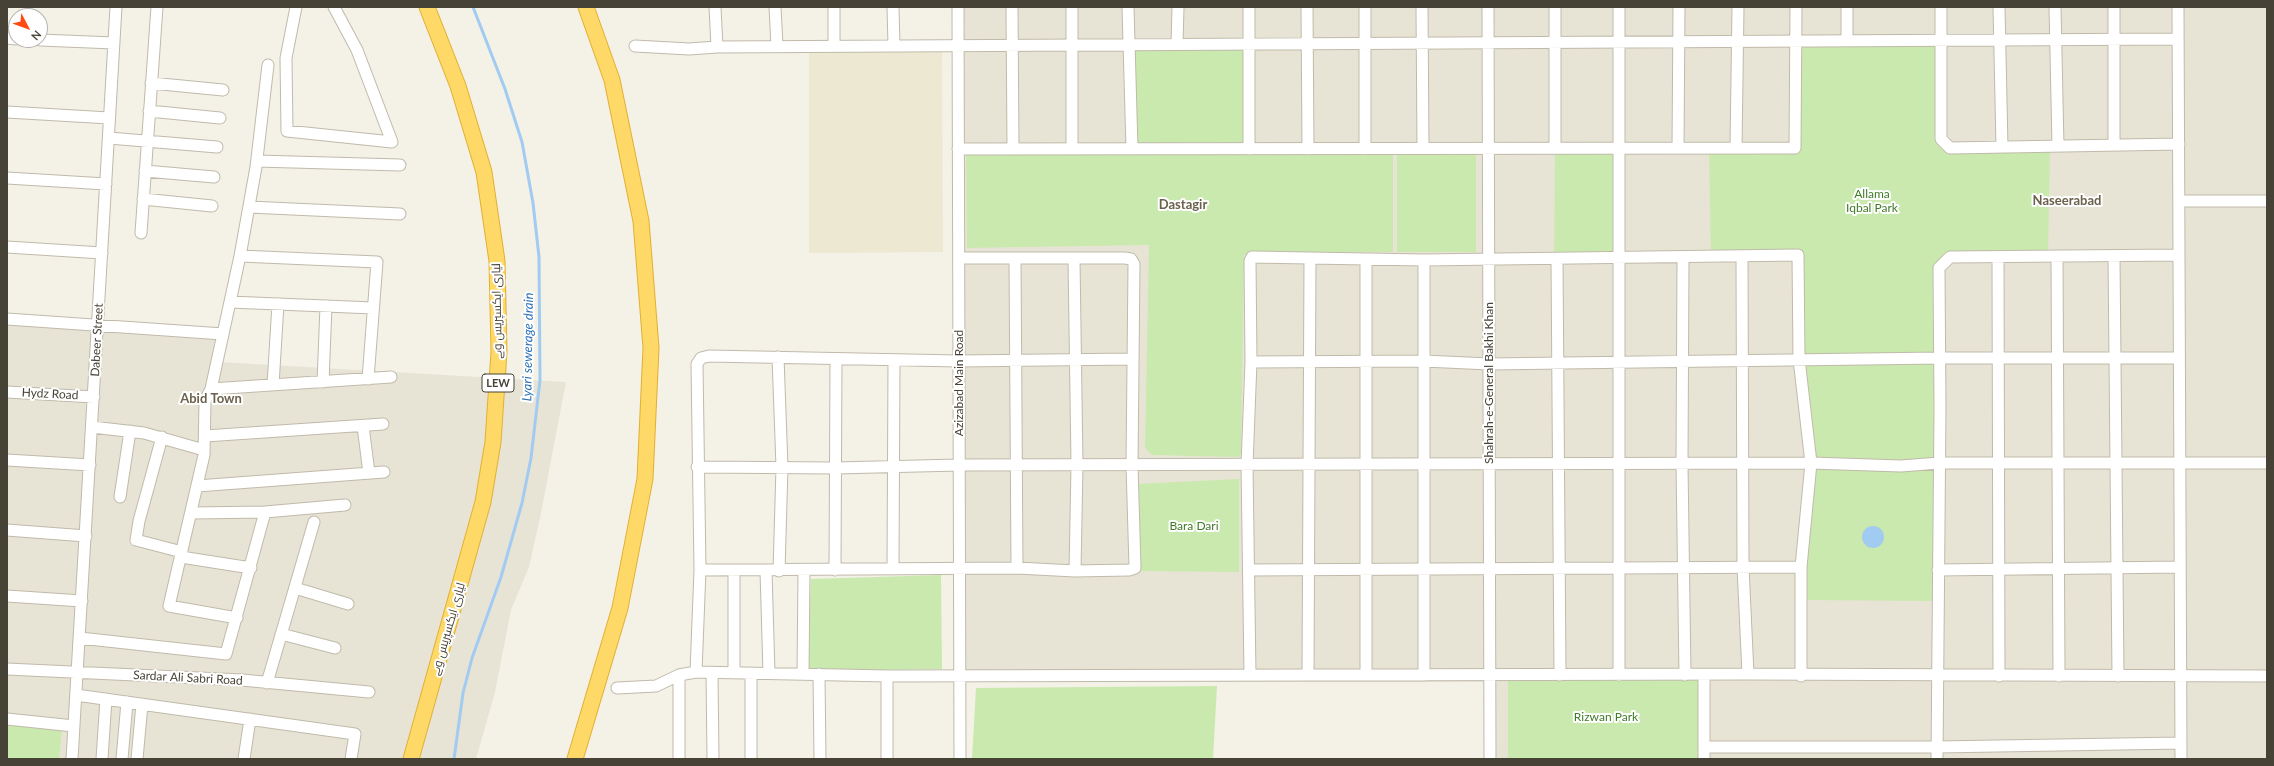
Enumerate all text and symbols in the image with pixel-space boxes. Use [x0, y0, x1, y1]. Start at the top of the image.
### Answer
north arrow [8, 8, 48, 48]
text: N [29, 28, 44, 43]
park label: Allama Iqbal Park [1846, 187, 1898, 215]
district label: Naseerabad [2033, 193, 2101, 209]
district label: Dastagir [1159, 197, 1207, 213]
street label: لیاری ایکسپریس وے [489, 263, 505, 359]
water label: Lyari sewerage drain [519, 292, 537, 402]
street label: Shahrah-e-General Bakhi Khan [1482, 302, 1496, 464]
street label: Dabeer Street [88, 303, 106, 377]
street label: Azizabad Main Road [952, 330, 966, 436]
road number: LEW [482, 374, 514, 392]
street label: Hydz Road [21, 385, 79, 403]
district label: Abid Town [180, 391, 242, 407]
park label: Bara Dari [1169, 519, 1219, 533]
street label: لیاری ایکسپریس وے [428, 581, 468, 677]
street label: Sardar Ali Sabri Road [133, 668, 243, 688]
park label: Rizwan Park [1574, 710, 1638, 724]

